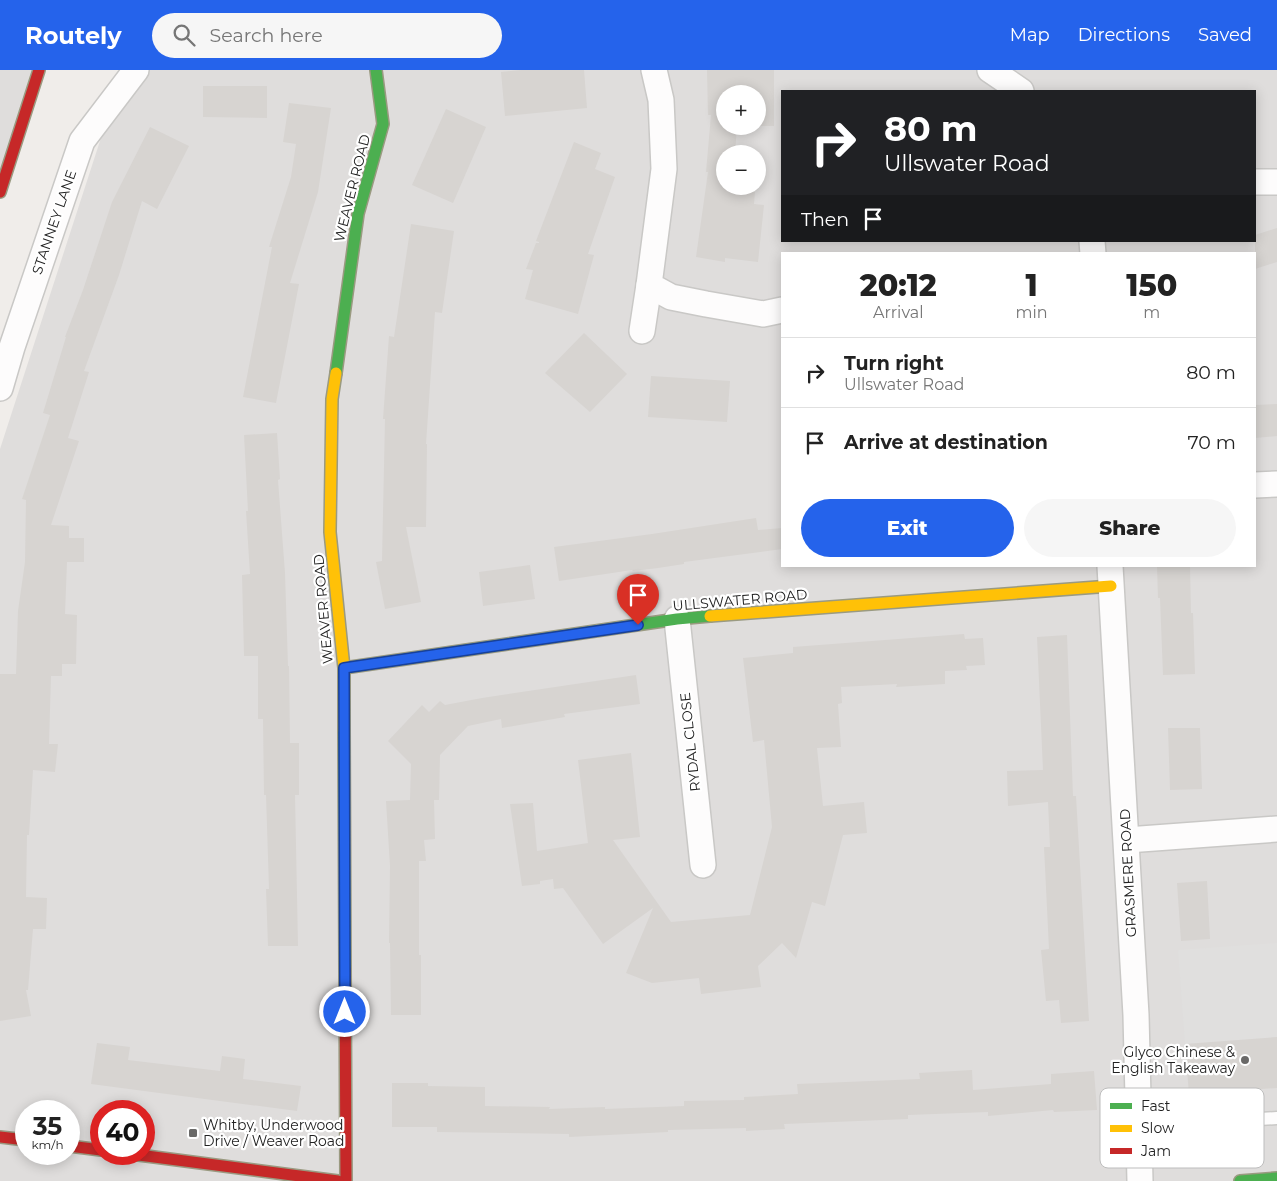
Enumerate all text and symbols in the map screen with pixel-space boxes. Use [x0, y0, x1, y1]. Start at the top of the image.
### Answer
search box [152, 13, 502, 58]
text: Routely [25, 21, 122, 50]
icon: search [170, 21, 198, 49]
text: Search here [210, 24, 323, 47]
text: Map [1010, 24, 1050, 46]
text: Directions [1078, 24, 1170, 46]
text: Saved [1198, 24, 1252, 46]
map controls [716, 85, 766, 195]
button: + [716, 85, 766, 135]
text: 80 m [884, 107, 978, 150]
icon: right [801, 110, 866, 175]
street label: WEAVER ROAD [330, 132, 374, 244]
button: − [716, 145, 766, 195]
text: Ullswater Road [884, 150, 1050, 177]
street label: STANNEY LANE [28, 167, 80, 277]
icon: arrive [859, 205, 887, 233]
text: Then [801, 208, 849, 231]
text: 20:12 [860, 267, 937, 304]
text: 1 [1026, 267, 1038, 304]
text: 150 [1126, 267, 1177, 304]
text: Arrival [873, 303, 924, 322]
text: min [1016, 303, 1048, 322]
text: m [1143, 303, 1160, 322]
text: Turn right [844, 352, 944, 375]
icon: right [801, 359, 829, 387]
text: 80 m [1186, 361, 1236, 384]
text: Ullswater Road [844, 375, 964, 394]
icon: arrive [801, 429, 829, 457]
text: Arrive at destination [844, 431, 1048, 454]
text: 70 m [1187, 431, 1236, 454]
button: Exit [801, 499, 1014, 557]
button: Share [1024, 499, 1236, 557]
street label: WEAVER ROAD [309, 553, 337, 665]
pin [617, 574, 659, 625]
icon: arrive [624, 581, 652, 609]
street label: ULLSWATER ROAD [672, 585, 808, 615]
street label: RYDAL CLOSE [676, 691, 704, 793]
street label: GRASMERE ROAD [1116, 808, 1140, 938]
position arrow [318, 985, 370, 1037]
place label: Glyco Chinese & English Takeaway [1111, 1043, 1236, 1077]
marker: Glyco Chinese & English Takeaway [1239, 1054, 1251, 1066]
legend [1100, 1088, 1264, 1168]
text: Fast [1141, 1097, 1171, 1115]
speed limit sign: 40 [90, 1100, 155, 1165]
text: 35 [33, 1111, 62, 1141]
place label: Whitby, Underwood Drive / Weaver Road [203, 1116, 345, 1150]
text: Slow [1141, 1119, 1175, 1137]
marker: Whitby, Underwood Drive / Weaver Road [187, 1127, 199, 1139]
text: km/h [31, 1137, 64, 1152]
text: Jam [1140, 1142, 1171, 1160]

